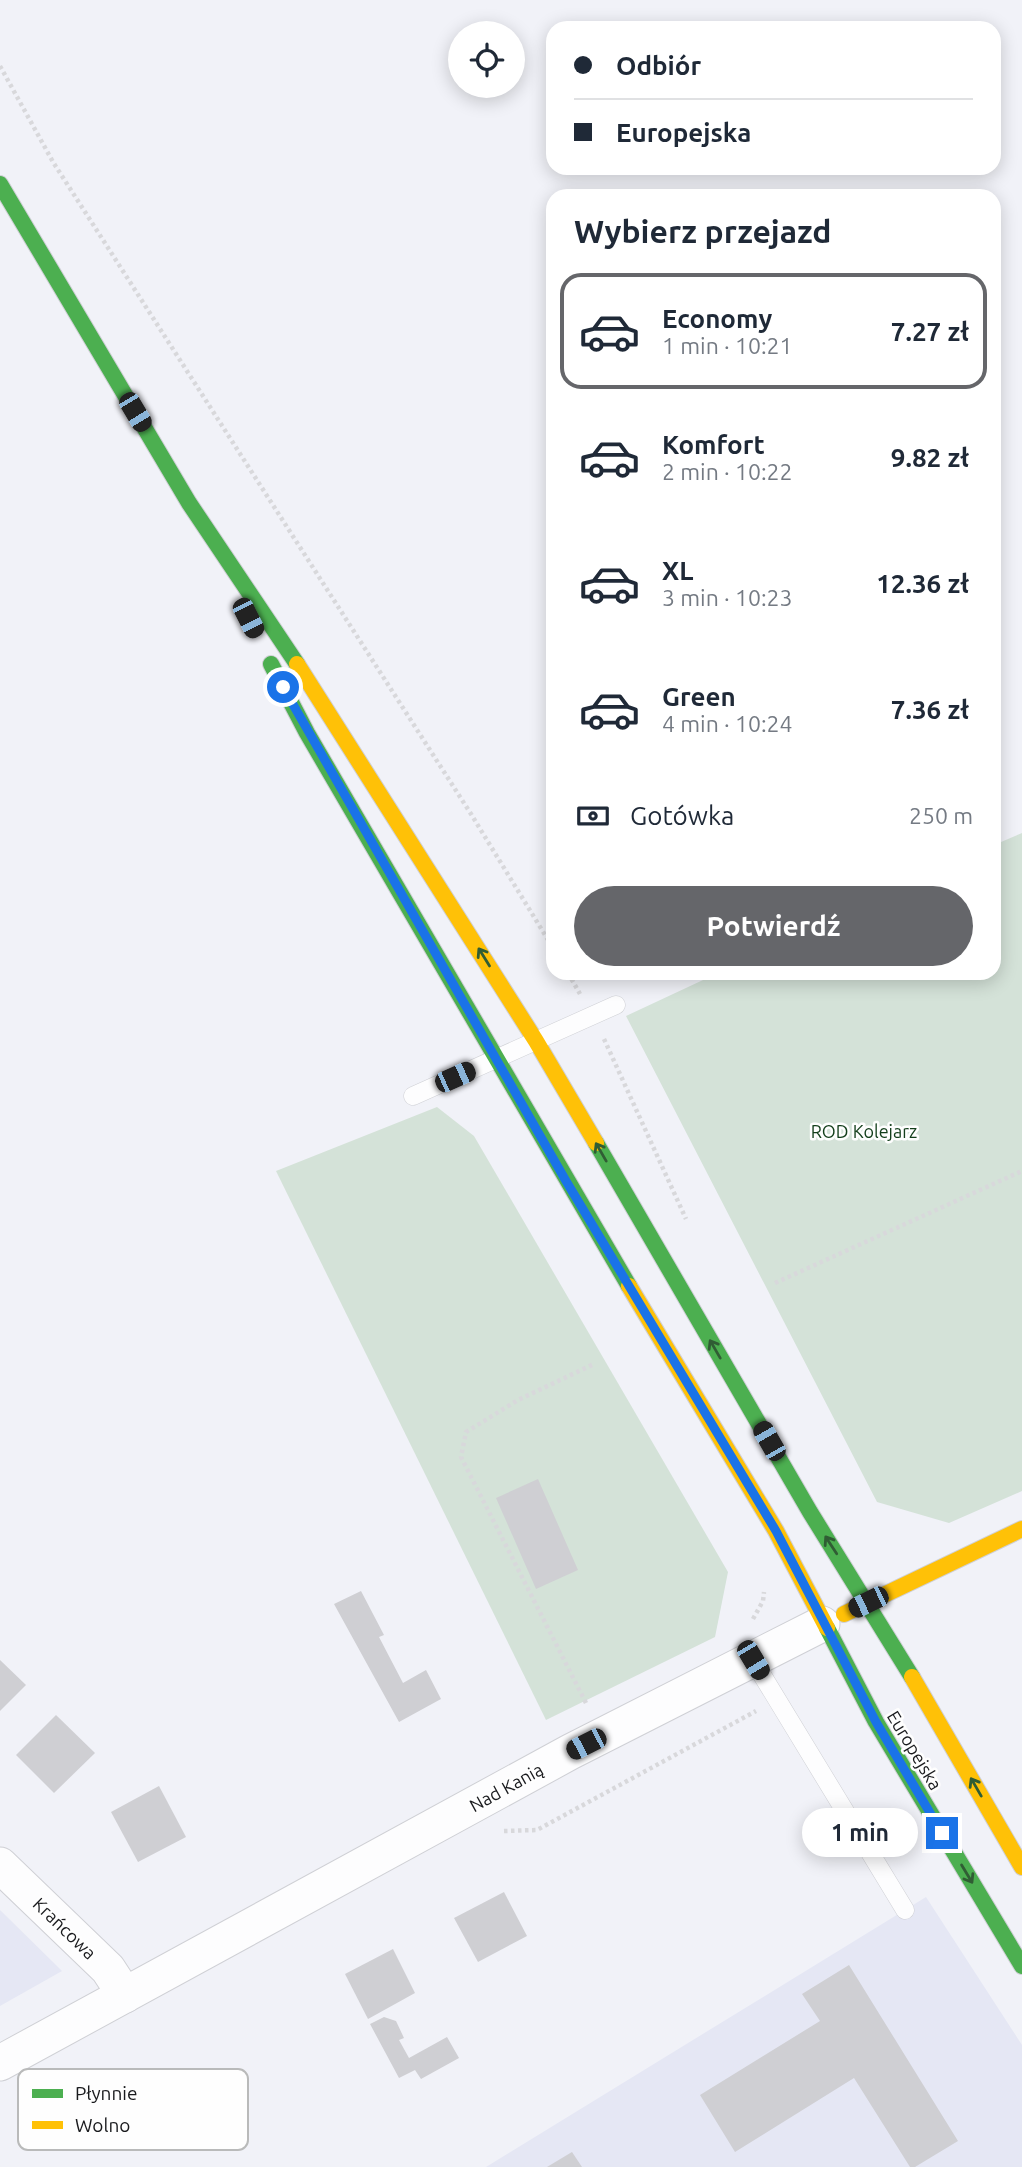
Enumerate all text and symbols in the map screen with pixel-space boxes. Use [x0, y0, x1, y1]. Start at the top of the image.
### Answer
map controls [448, 21, 525, 98]
button: locate [448, 21, 525, 98]
text: Odbiór [616, 51, 701, 80]
text: Europejska [616, 118, 751, 147]
text: Wybierz przejazd [574, 213, 832, 249]
icon: car [578, 300, 641, 363]
text: Economy [662, 304, 772, 333]
text: 7.27 zł [891, 317, 969, 346]
text: 1 min · 10:21 [662, 333, 793, 358]
car [116, 389, 155, 435]
icon: car [578, 426, 641, 489]
text: Komfort [662, 430, 765, 459]
text: 9.82 zł [891, 443, 969, 472]
text: 2 min · 10:22 [662, 459, 793, 484]
icon: car [578, 552, 641, 615]
text: XL [662, 556, 693, 585]
text: 12.36 zł [876, 569, 969, 598]
text: 3 min · 10:23 [662, 585, 793, 610]
car [230, 595, 267, 641]
route start [267, 671, 299, 703]
icon: car [578, 678, 641, 741]
text: Green [662, 682, 736, 711]
text: 7.36 zł [891, 695, 969, 724]
text: 4 min · 10:24 [662, 711, 793, 736]
icon: cash [574, 797, 612, 835]
text: Gotówka [630, 801, 734, 830]
text: 250 m [909, 803, 973, 828]
button: Potwierdź [574, 886, 973, 966]
one-way arrow [476, 948, 491, 967]
car [432, 1059, 479, 1095]
park label: ROD Kolejarz [811, 1121, 917, 1141]
one-way arrow [594, 1142, 607, 1163]
one-way arrow [708, 1339, 722, 1359]
car [750, 1418, 789, 1464]
one-way arrow [824, 1535, 838, 1555]
car [845, 1583, 892, 1621]
car [734, 1637, 773, 1683]
street label: Europejska [884, 1707, 946, 1793]
car [563, 1725, 610, 1763]
street label: Nad Kanią [466, 1759, 546, 1815]
one-way arrow [968, 1777, 982, 1797]
callout: 1 min [802, 1808, 918, 1857]
route end [926, 1817, 958, 1849]
text: 1 min [831, 1820, 889, 1845]
one-way arrow [960, 1863, 974, 1883]
street label: Krańcowa [30, 1893, 100, 1963]
legend [18, 2069, 248, 2150]
text: Płynnie [75, 2082, 137, 2104]
text: Wolno [75, 2114, 130, 2136]

